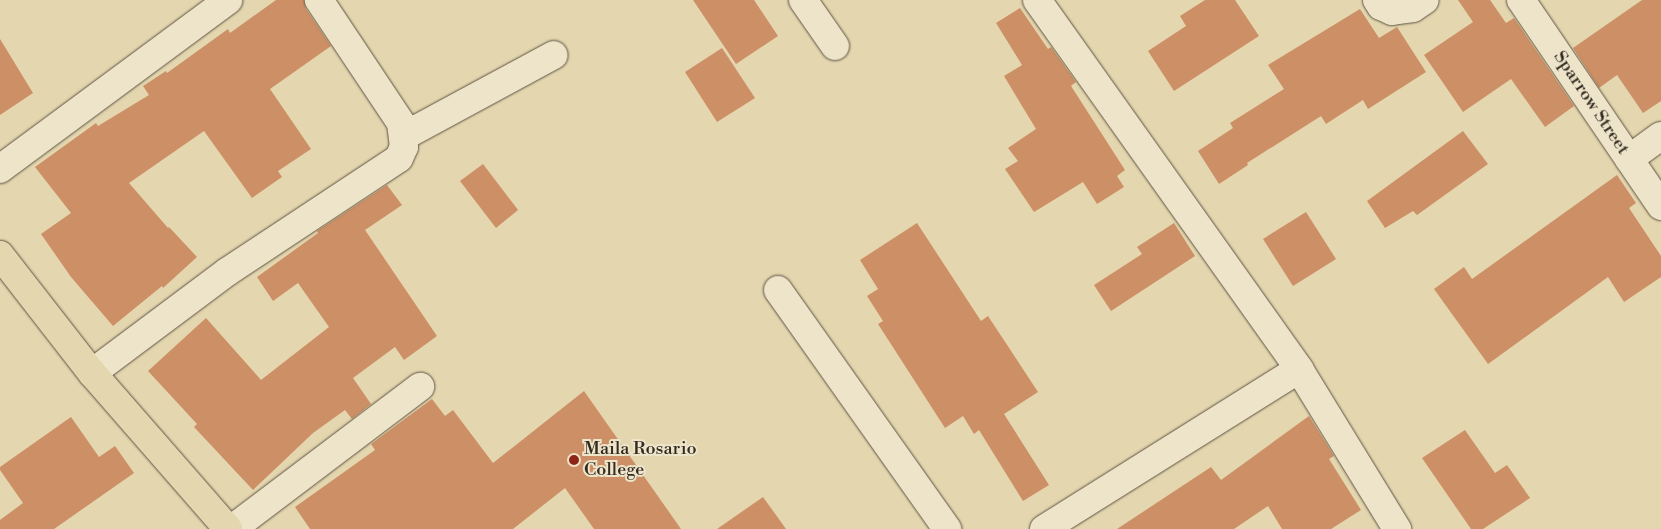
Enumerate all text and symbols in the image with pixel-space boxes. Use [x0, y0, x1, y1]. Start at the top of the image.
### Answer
street label: Sparrow Street [1548, 47, 1634, 159]
place label: Maila Rosario College [584, 439, 697, 482]
marker: Maila Rosario College [568, 454, 580, 466]

